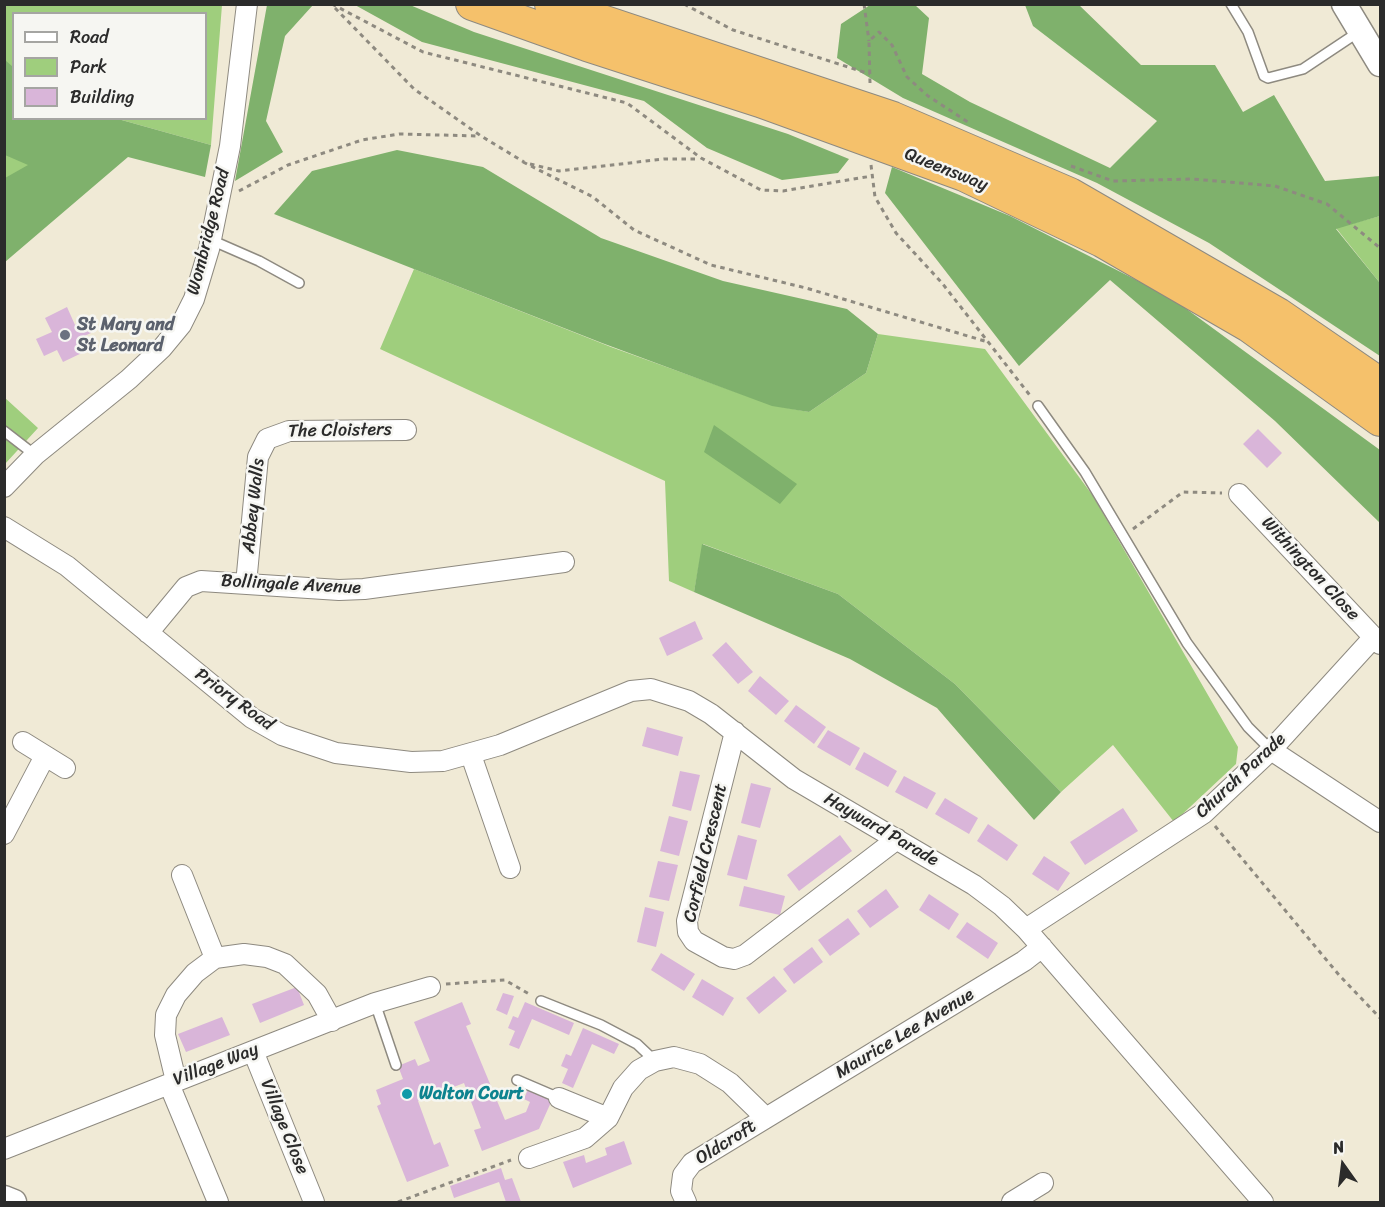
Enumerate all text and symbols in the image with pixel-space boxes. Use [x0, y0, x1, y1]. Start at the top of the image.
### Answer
legend [12, 12, 207, 120]
text: Road [70, 21, 109, 53]
text: Park [70, 51, 107, 83]
text: Building [70, 81, 134, 113]
street label: Queensway [901, 143, 991, 197]
street label: Wombridge Road [183, 167, 235, 297]
place label: St Mary and St Leonard [77, 314, 174, 356]
marker: St Mary and St Leonard [58, 328, 72, 342]
street label: The Cloisters [288, 419, 392, 443]
street label: Abbey Walls [238, 458, 270, 554]
street label: Withington Close [1256, 513, 1364, 625]
street label: Bollingale Avenue [220, 571, 362, 599]
street label: Priory Road [190, 664, 278, 736]
street label: Church Parade [1191, 729, 1291, 823]
street label: Corfield Crescent [680, 782, 732, 924]
street label: Hayward Parade [820, 788, 942, 872]
street label: Maurice Lee Avenue [832, 984, 978, 1084]
street label: Village Way [170, 1039, 262, 1091]
street label: Village Close [255, 1076, 313, 1178]
place label: Walton Court [419, 1083, 524, 1105]
marker: Walton Court [400, 1087, 414, 1101]
street label: Oldcroft [692, 1116, 760, 1170]
text: N [1330, 1132, 1347, 1162]
north arrow [1313, 1135, 1373, 1195]

